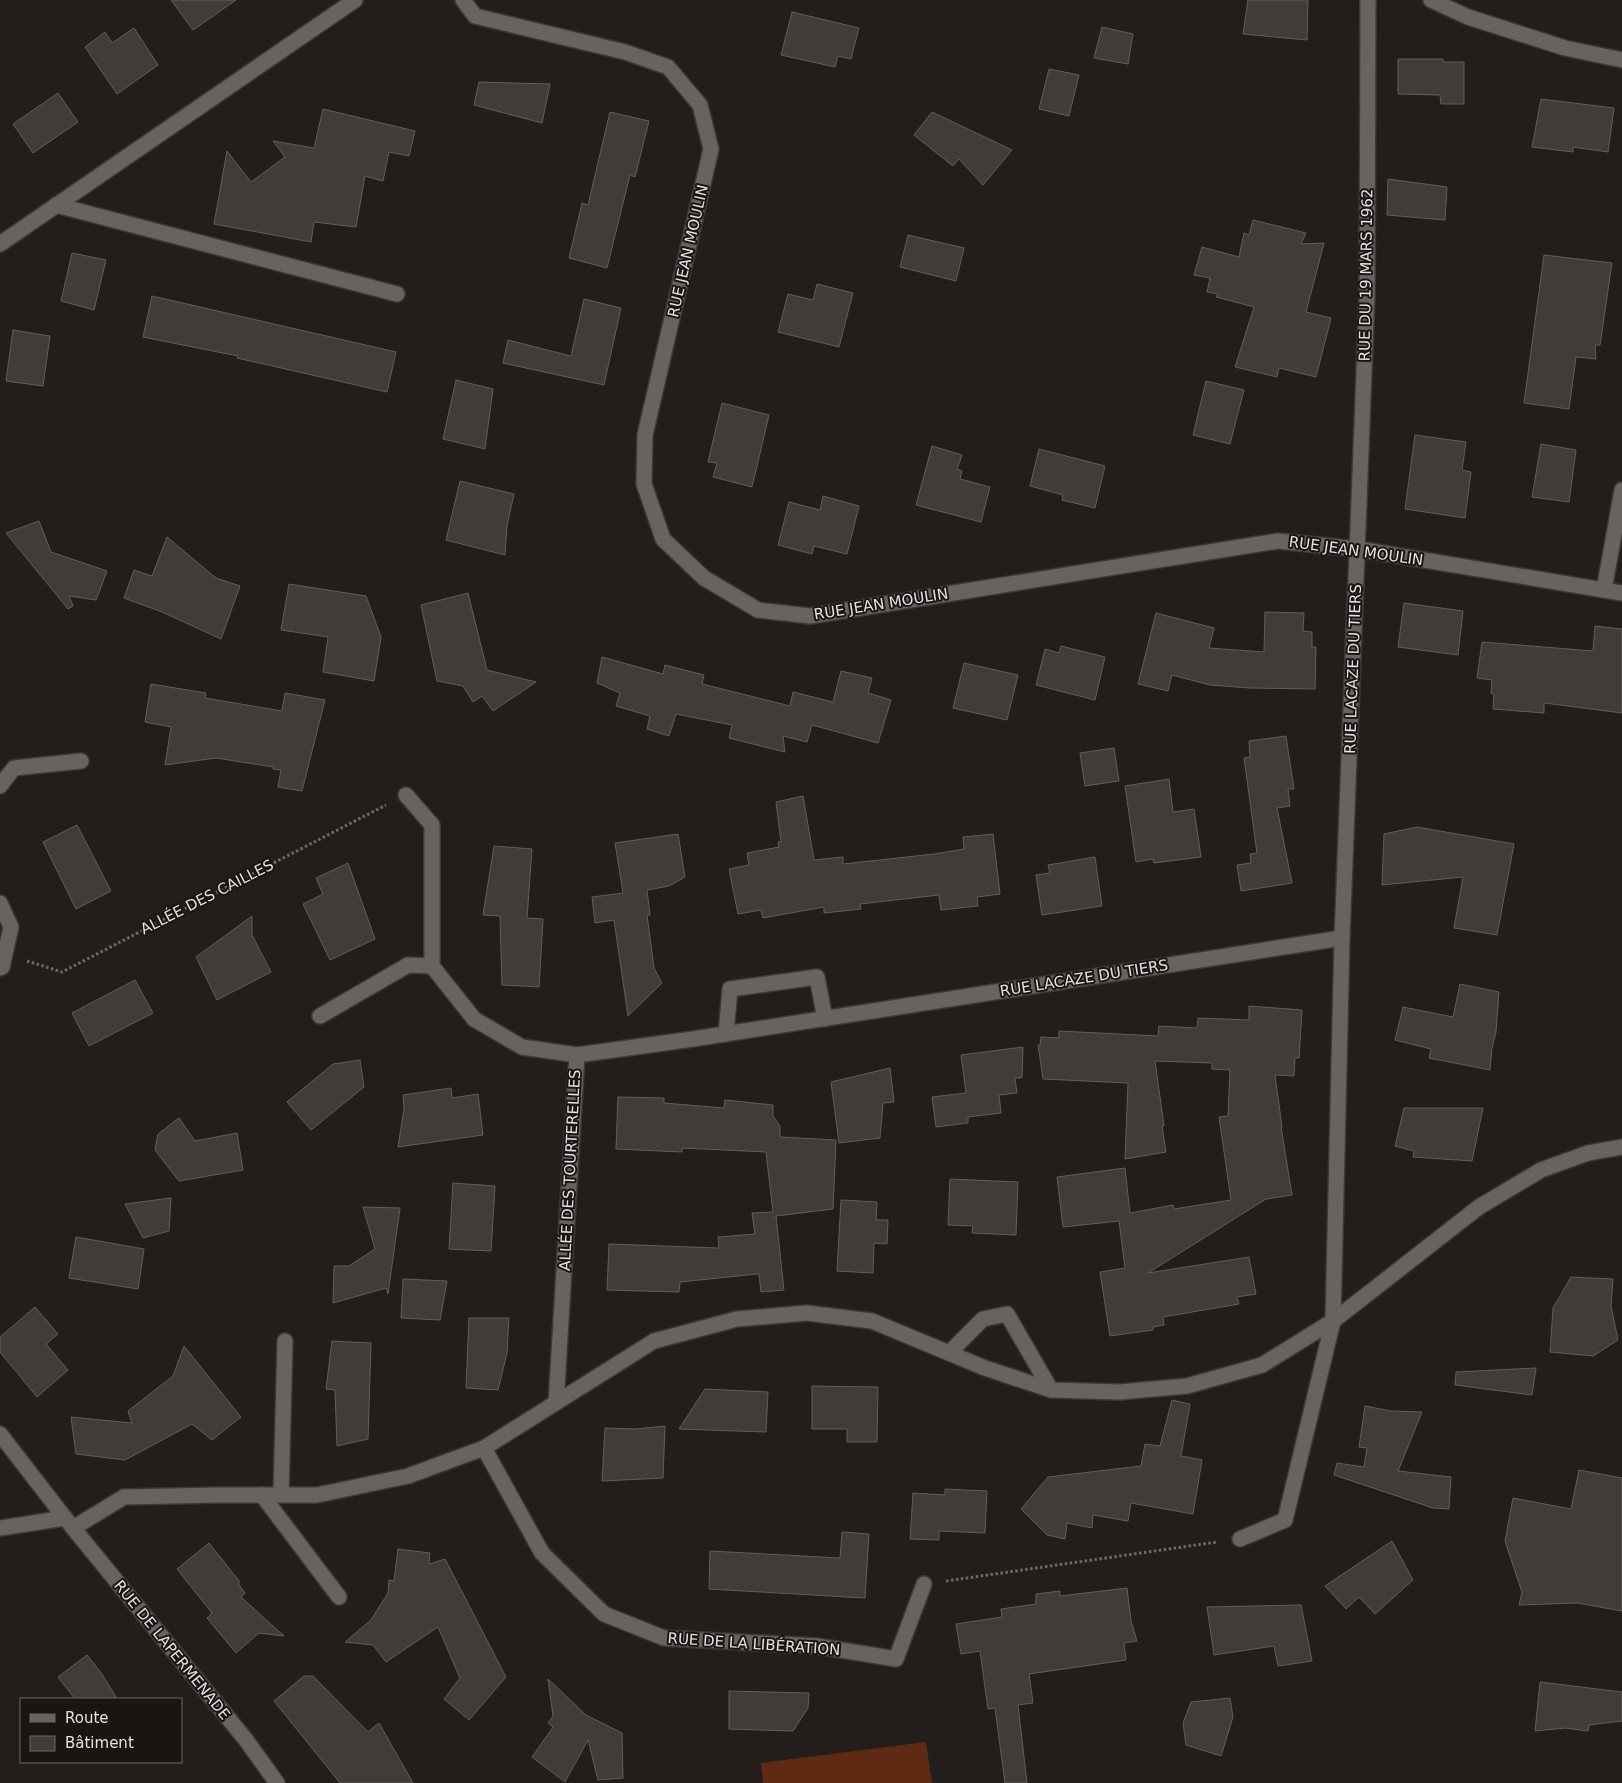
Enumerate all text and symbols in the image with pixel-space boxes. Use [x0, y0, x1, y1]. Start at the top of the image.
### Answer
street label: RUE JEAN MOULIN [664, 183, 712, 319]
street label: RUE DU 19 MARS 1962 [1355, 188, 1377, 362]
street label: RUE JEAN MOULIN [1288, 533, 1424, 569]
street label: RUE LACAZE DU TIERS [1341, 584, 1365, 754]
street label: RUE JEAN MOULIN [813, 585, 949, 623]
street label: ALLÉE DES CAILLES [137, 855, 277, 938]
street label: RUE LACAZE DU TIERS [999, 956, 1169, 1000]
street label: ALLÉE DES TOURTERELLES [555, 1069, 584, 1271]
street label: RUE DE LAPERMENADE [110, 1577, 234, 1723]
street label: RUE DE LA LIBÉRATION [667, 1628, 841, 1659]
legend [20, 1698, 182, 1763]
text: Route [65, 1709, 109, 1727]
text: Bâtiment [65, 1734, 134, 1752]

